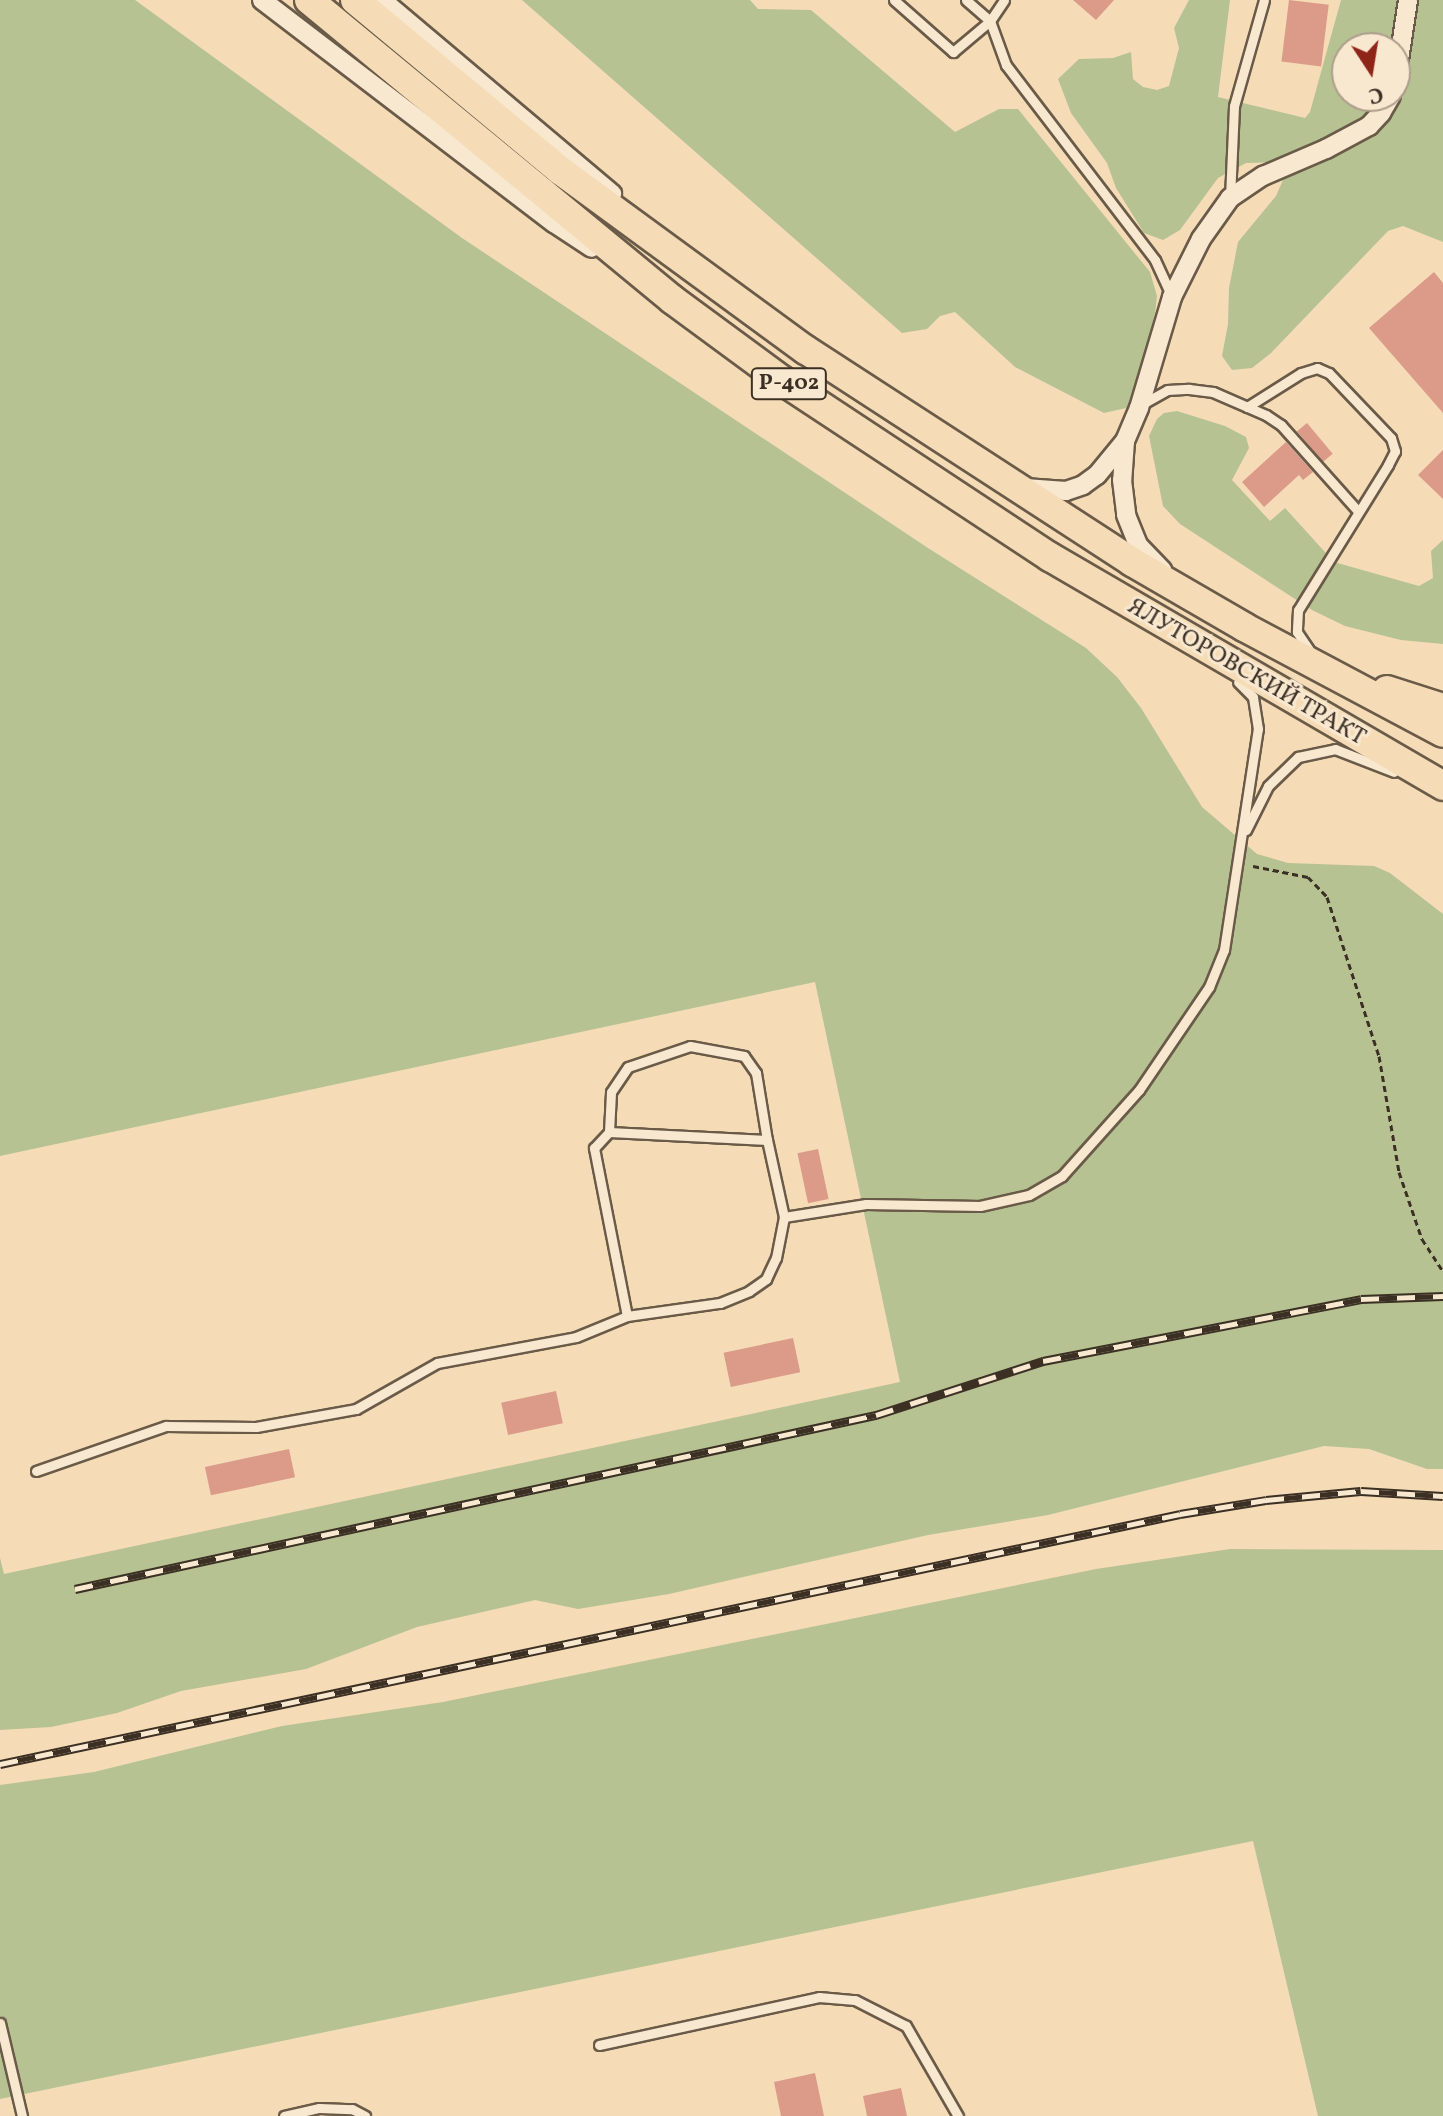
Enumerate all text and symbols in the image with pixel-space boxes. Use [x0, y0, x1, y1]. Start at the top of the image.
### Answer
north arrow [1331, 32, 1411, 112]
text: С [1366, 77, 1386, 111]
road number: Р-402 [749, 366, 829, 402]
street label: ЯЛУТОРОВСКИЙ ТРАКТ [1122, 593, 1370, 753]

